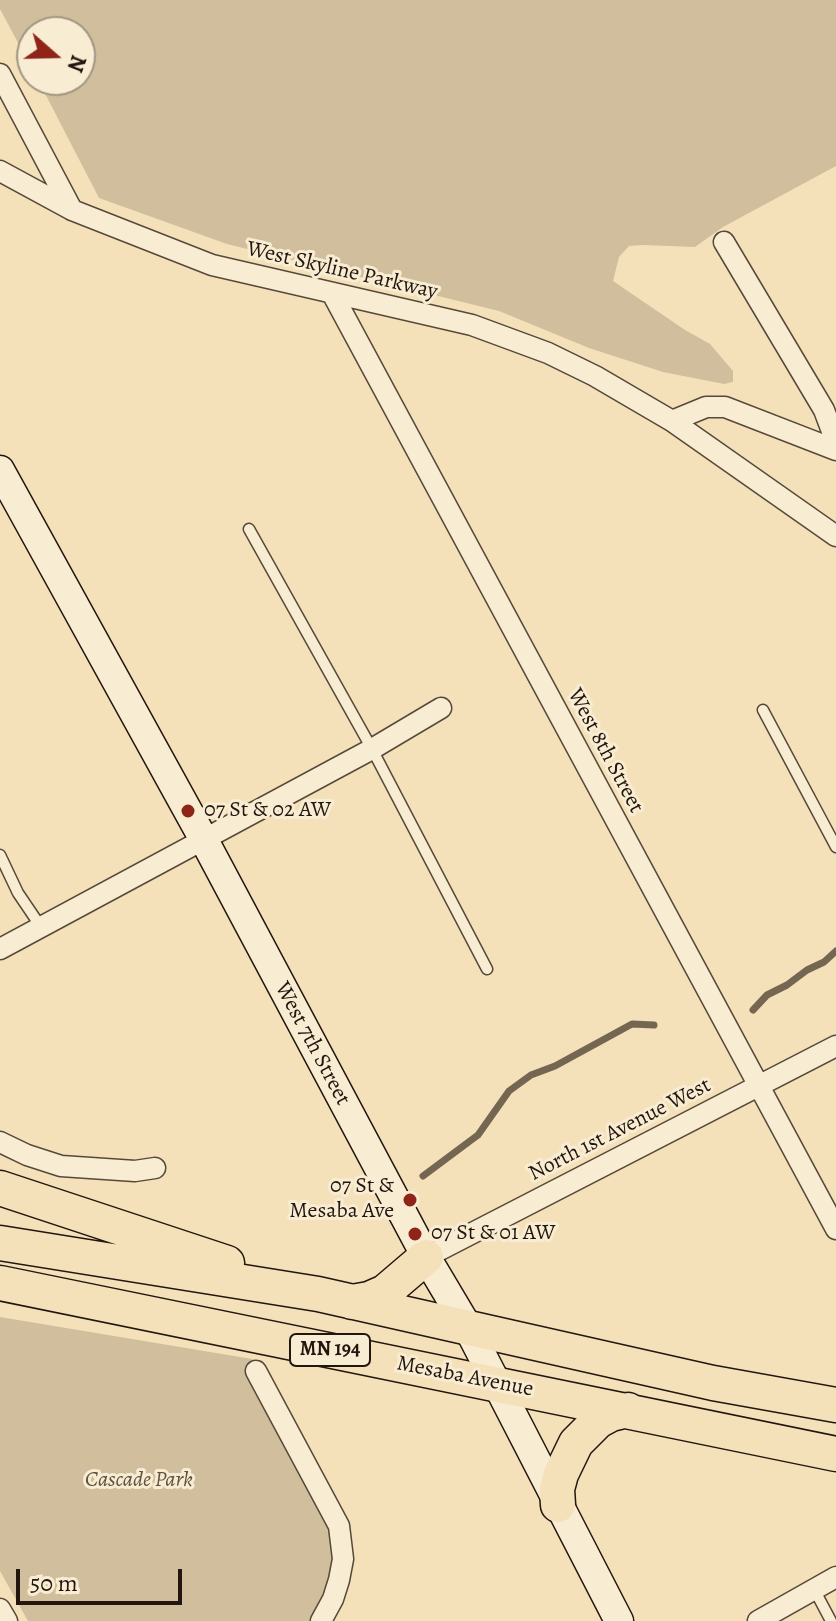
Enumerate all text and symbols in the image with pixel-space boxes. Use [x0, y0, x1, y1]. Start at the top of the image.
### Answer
north arrow [16, 16, 96, 96]
text: N [60, 51, 94, 76]
street label: West Skyline Parkway [244, 236, 440, 306]
street label: West 8th Street [561, 684, 649, 818]
place label: 07 St & 02 AW [204, 798, 331, 824]
marker: 07 St & 02 AW [179, 802, 197, 820]
street label: West 7th Street [268, 978, 356, 1110]
street label: North 1st Avenue West [525, 1073, 715, 1187]
place label: 07 St & Mesaba Ave [289, 1174, 394, 1226]
marker: 07 St & Mesaba Ave [401, 1191, 419, 1209]
place label: 07 St & 01 AW [431, 1221, 555, 1247]
marker: 07 St & 01 AW [406, 1225, 424, 1243]
road number: MN 194 [290, 1334, 370, 1366]
street label: Mesaba Avenue [395, 1351, 535, 1403]
park label: Cascade Park [85, 1468, 193, 1494]
scale bar [20, 1553, 186, 1603]
text: 50 m [30, 1567, 78, 1599]

